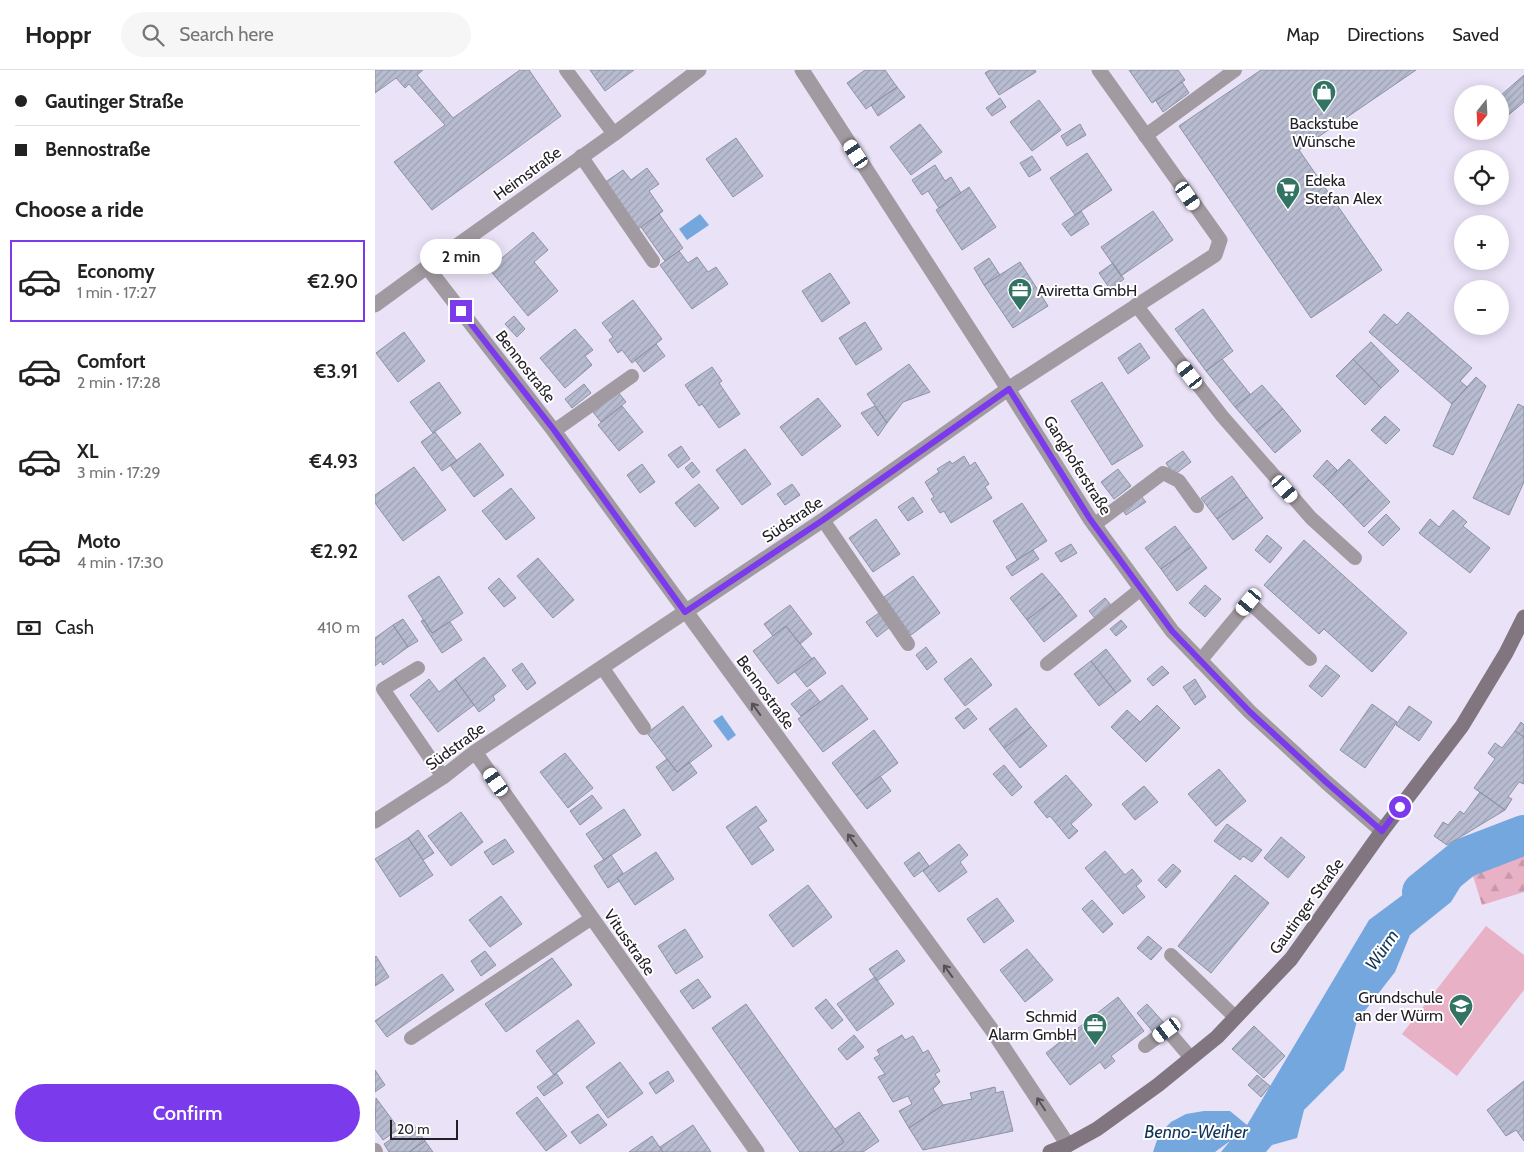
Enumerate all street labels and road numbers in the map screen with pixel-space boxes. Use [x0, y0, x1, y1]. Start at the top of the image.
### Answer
street label: Heimstraße [490, 143, 565, 204]
street label: Bennostraße [492, 326, 560, 406]
street label: Ganghoferstraße [1040, 412, 1116, 518]
street label: Südstraße [759, 492, 826, 546]
street label: Bennostraße [733, 652, 799, 733]
street label: Südstraße [422, 719, 489, 774]
street label: Gautinger Straße [1265, 855, 1348, 958]
street label: Vitusstraße [600, 906, 659, 979]

